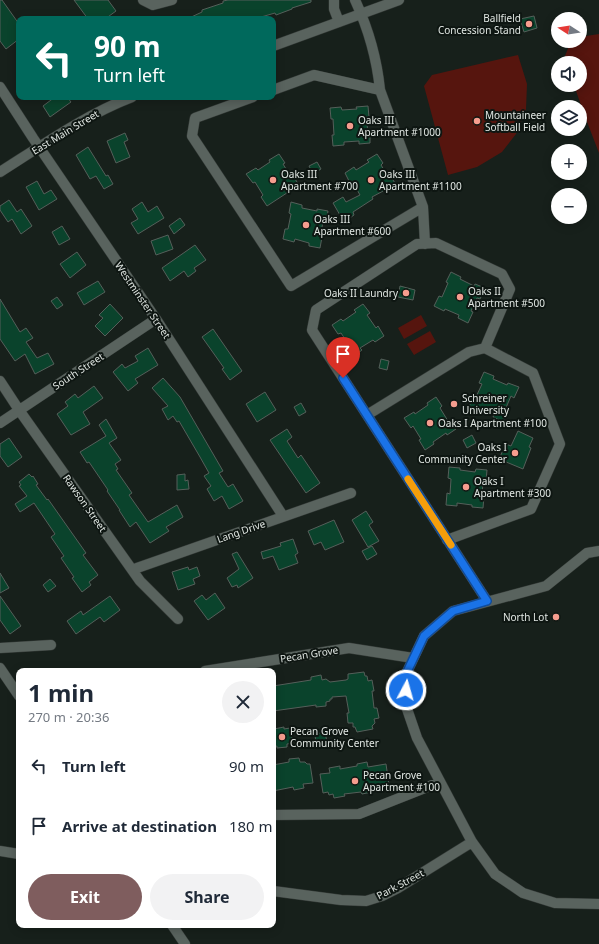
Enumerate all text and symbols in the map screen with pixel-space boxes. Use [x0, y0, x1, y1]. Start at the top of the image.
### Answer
place label: Ballfield Concession Stand [438, 11, 521, 37]
north arrow [551, 12, 587, 48]
map controls [551, 12, 587, 224]
marker: Ballfield Concession Stand [524, 19, 534, 29]
text: 90 m [94, 27, 161, 65]
icon: left [28, 32, 80, 84]
button: sound [551, 56, 587, 92]
text: Turn left [94, 63, 165, 87]
button: layers [551, 100, 587, 136]
street label: East Main Street [29, 106, 102, 158]
place label: Mountaineer Softball Field [485, 108, 546, 134]
place label: Oaks III Apartment #1000 [358, 113, 441, 139]
marker: Mountaineer Softball Field [472, 116, 482, 126]
marker: Oaks III Apartment #1000 [345, 121, 355, 131]
button: + [551, 144, 587, 180]
place label: Oaks III Apartment #700 [281, 167, 358, 193]
place label: Oaks III Apartment #1100 [379, 167, 462, 193]
marker: Oaks III Apartment #700 [268, 175, 278, 185]
marker: Oaks III Apartment #1100 [366, 175, 376, 185]
button: − [551, 188, 587, 224]
place label: Oaks III Apartment #600 [314, 212, 391, 238]
marker: Oaks III Apartment #600 [301, 220, 311, 230]
street label: Westminster Street [112, 259, 174, 342]
place label: Oaks II Apartment #500 [468, 284, 545, 310]
place label: Oaks II Laundry [324, 286, 399, 300]
marker: Oaks II Laundry [401, 288, 411, 298]
marker: Oaks II Apartment #500 [455, 292, 465, 302]
pin [326, 337, 360, 378]
icon: arrive [332, 343, 354, 365]
street label: South Street [50, 349, 106, 393]
place label: Schreiner University [462, 391, 510, 417]
marker: Schreiner University [449, 399, 459, 409]
place label: Oaks I Apartment #100 [438, 416, 547, 430]
marker: Oaks I Apartment #100 [425, 418, 435, 428]
place label: Oaks I Community Center [418, 440, 507, 466]
marker: Oaks I Community Center [510, 448, 520, 458]
street label: Rawson Street [60, 471, 110, 535]
place label: Oaks I Apartment #300 [474, 474, 551, 500]
marker: Oaks I Apartment #300 [461, 482, 471, 492]
street label: Lang Drive [215, 516, 267, 546]
place label: North Lot [503, 610, 548, 624]
marker: North Lot [551, 612, 561, 622]
street label: Pecan Grove [279, 642, 339, 666]
position arrow [385, 669, 427, 711]
text: 1 min [28, 676, 94, 709]
button: close [222, 681, 264, 723]
text: 270 m · 20:36 [28, 708, 109, 726]
place label: Pecan Grove Community Center [290, 724, 379, 750]
marker: Pecan Grove Community Center [277, 732, 287, 742]
icon: left [28, 755, 50, 777]
text: Turn left [62, 756, 126, 776]
text: 90 m [229, 756, 264, 776]
place label: Pecan Grove Apartment #100 [363, 768, 440, 794]
marker: Pecan Grove Apartment #100 [350, 776, 360, 786]
icon: arrive [28, 815, 50, 837]
text: Arrive at destination [62, 816, 217, 836]
text: 180 m [229, 816, 273, 836]
street label: Park Street [374, 866, 426, 902]
button: Exit [28, 874, 142, 920]
button: Share [150, 874, 264, 920]

